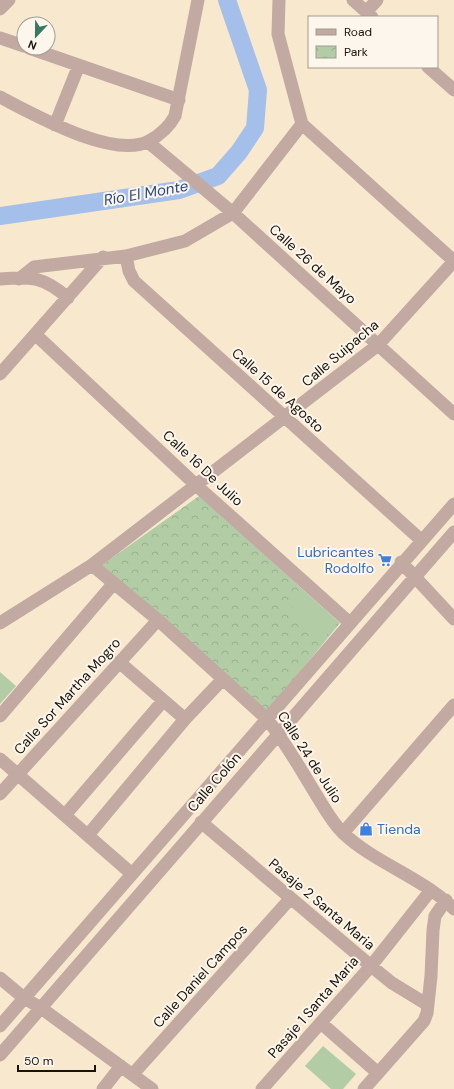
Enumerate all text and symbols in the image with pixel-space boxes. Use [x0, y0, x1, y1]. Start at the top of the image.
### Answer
north arrow [16, 16, 56, 56]
legend [308, 16, 438, 68]
text: Road [344, 24, 372, 40]
text: N [26, 37, 39, 53]
text: Park [344, 44, 368, 60]
water label: Río El Monte [102, 176, 190, 210]
street label: Calle 26 de Mayo [266, 220, 360, 308]
street label: Calle Suipacha [298, 316, 382, 390]
street label: Calle 15 de Agosto [228, 344, 328, 436]
street label: Calle 16 De Julio [159, 426, 247, 510]
place label: Lubricantes Rodolfo [297, 543, 374, 577]
supermarket icon: Lubricantes Rodolfo [377, 552, 393, 568]
street label: Calle Sor Martha Mogro [10, 634, 124, 758]
street label: Calle 24 de Julio [274, 708, 346, 806]
street label: Calle Colón [183, 748, 245, 816]
place label: Tienda [377, 820, 421, 838]
shop icon: Tienda [358, 821, 374, 837]
street label: Pasaje 2 Santa Maria [265, 854, 379, 954]
street label: Calle Daniel Campos [149, 920, 251, 1032]
street label: Pasaje 1 Santa Maria [264, 952, 362, 1062]
scale bar [18, 1047, 95, 1073]
text: 50 m [24, 1053, 53, 1069]

